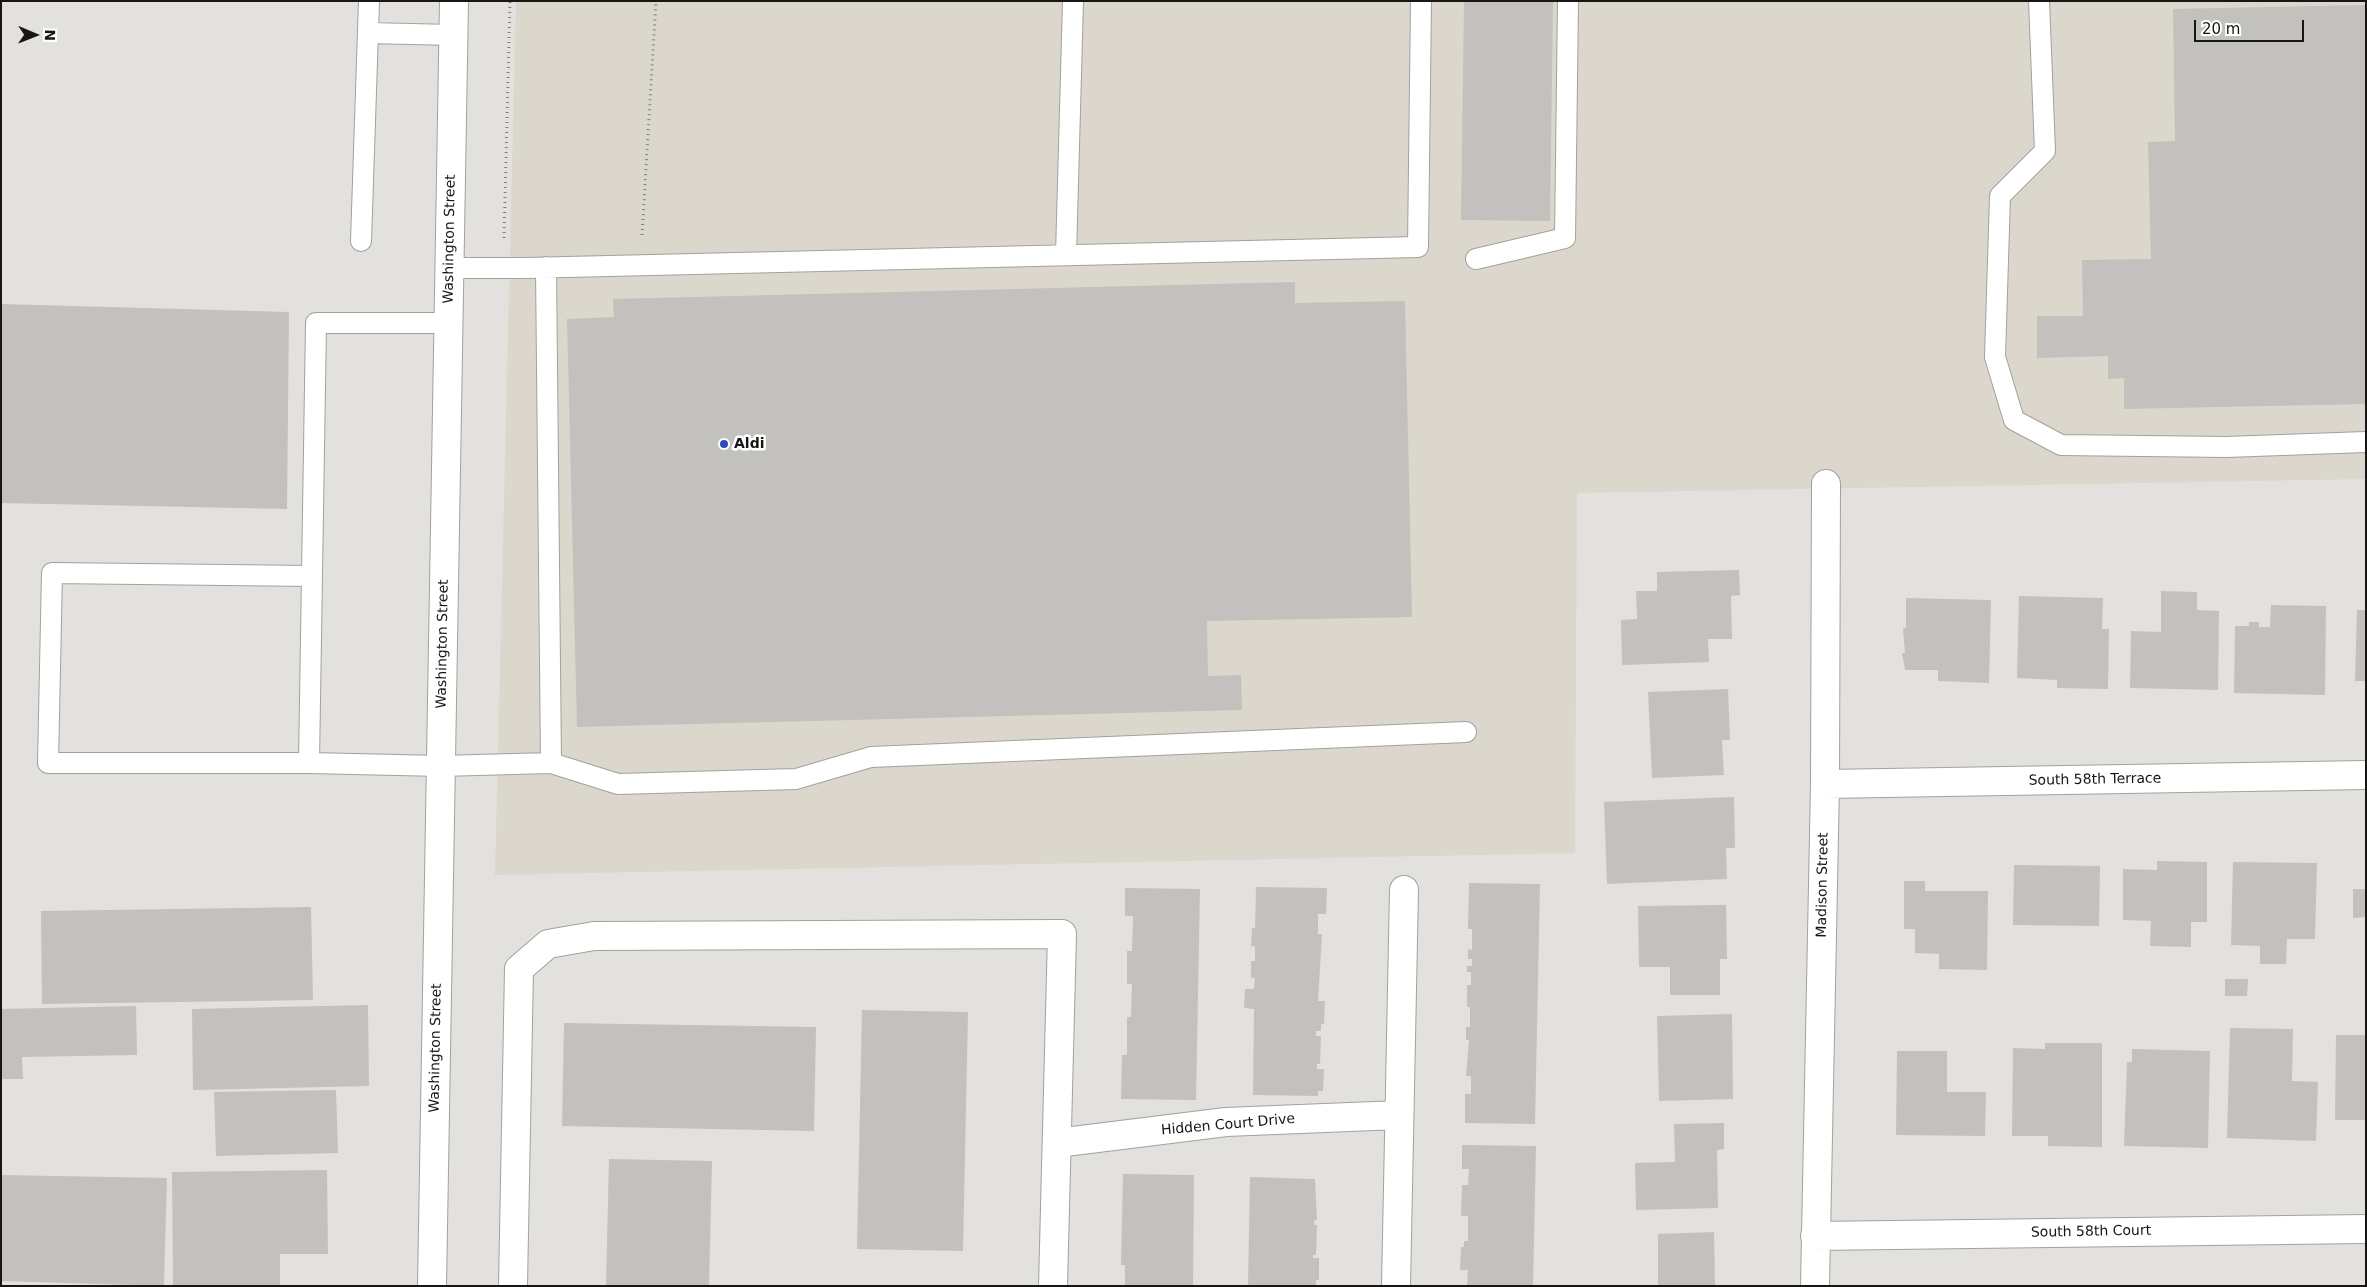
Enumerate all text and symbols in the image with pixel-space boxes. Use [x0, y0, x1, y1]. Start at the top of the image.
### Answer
north arrow [10, 10, 60, 60]
scale bar [2197, 10, 2307, 42]
text: 20 m [2202, 20, 2240, 38]
text: N [42, 29, 58, 41]
street label: Washington Street [440, 174, 460, 304]
place label: Aldi [734, 436, 764, 452]
marker: Aldi [718, 438, 730, 450]
street label: Washington Street [433, 579, 453, 709]
street label: South 58th Terrace [2029, 770, 2161, 790]
street label: Madison Street [1814, 832, 1832, 938]
street label: Washington Street [426, 983, 446, 1113]
street label: Hidden Court Drive [1160, 1111, 1296, 1139]
street label: South 58th Court [2031, 1223, 2151, 1241]

